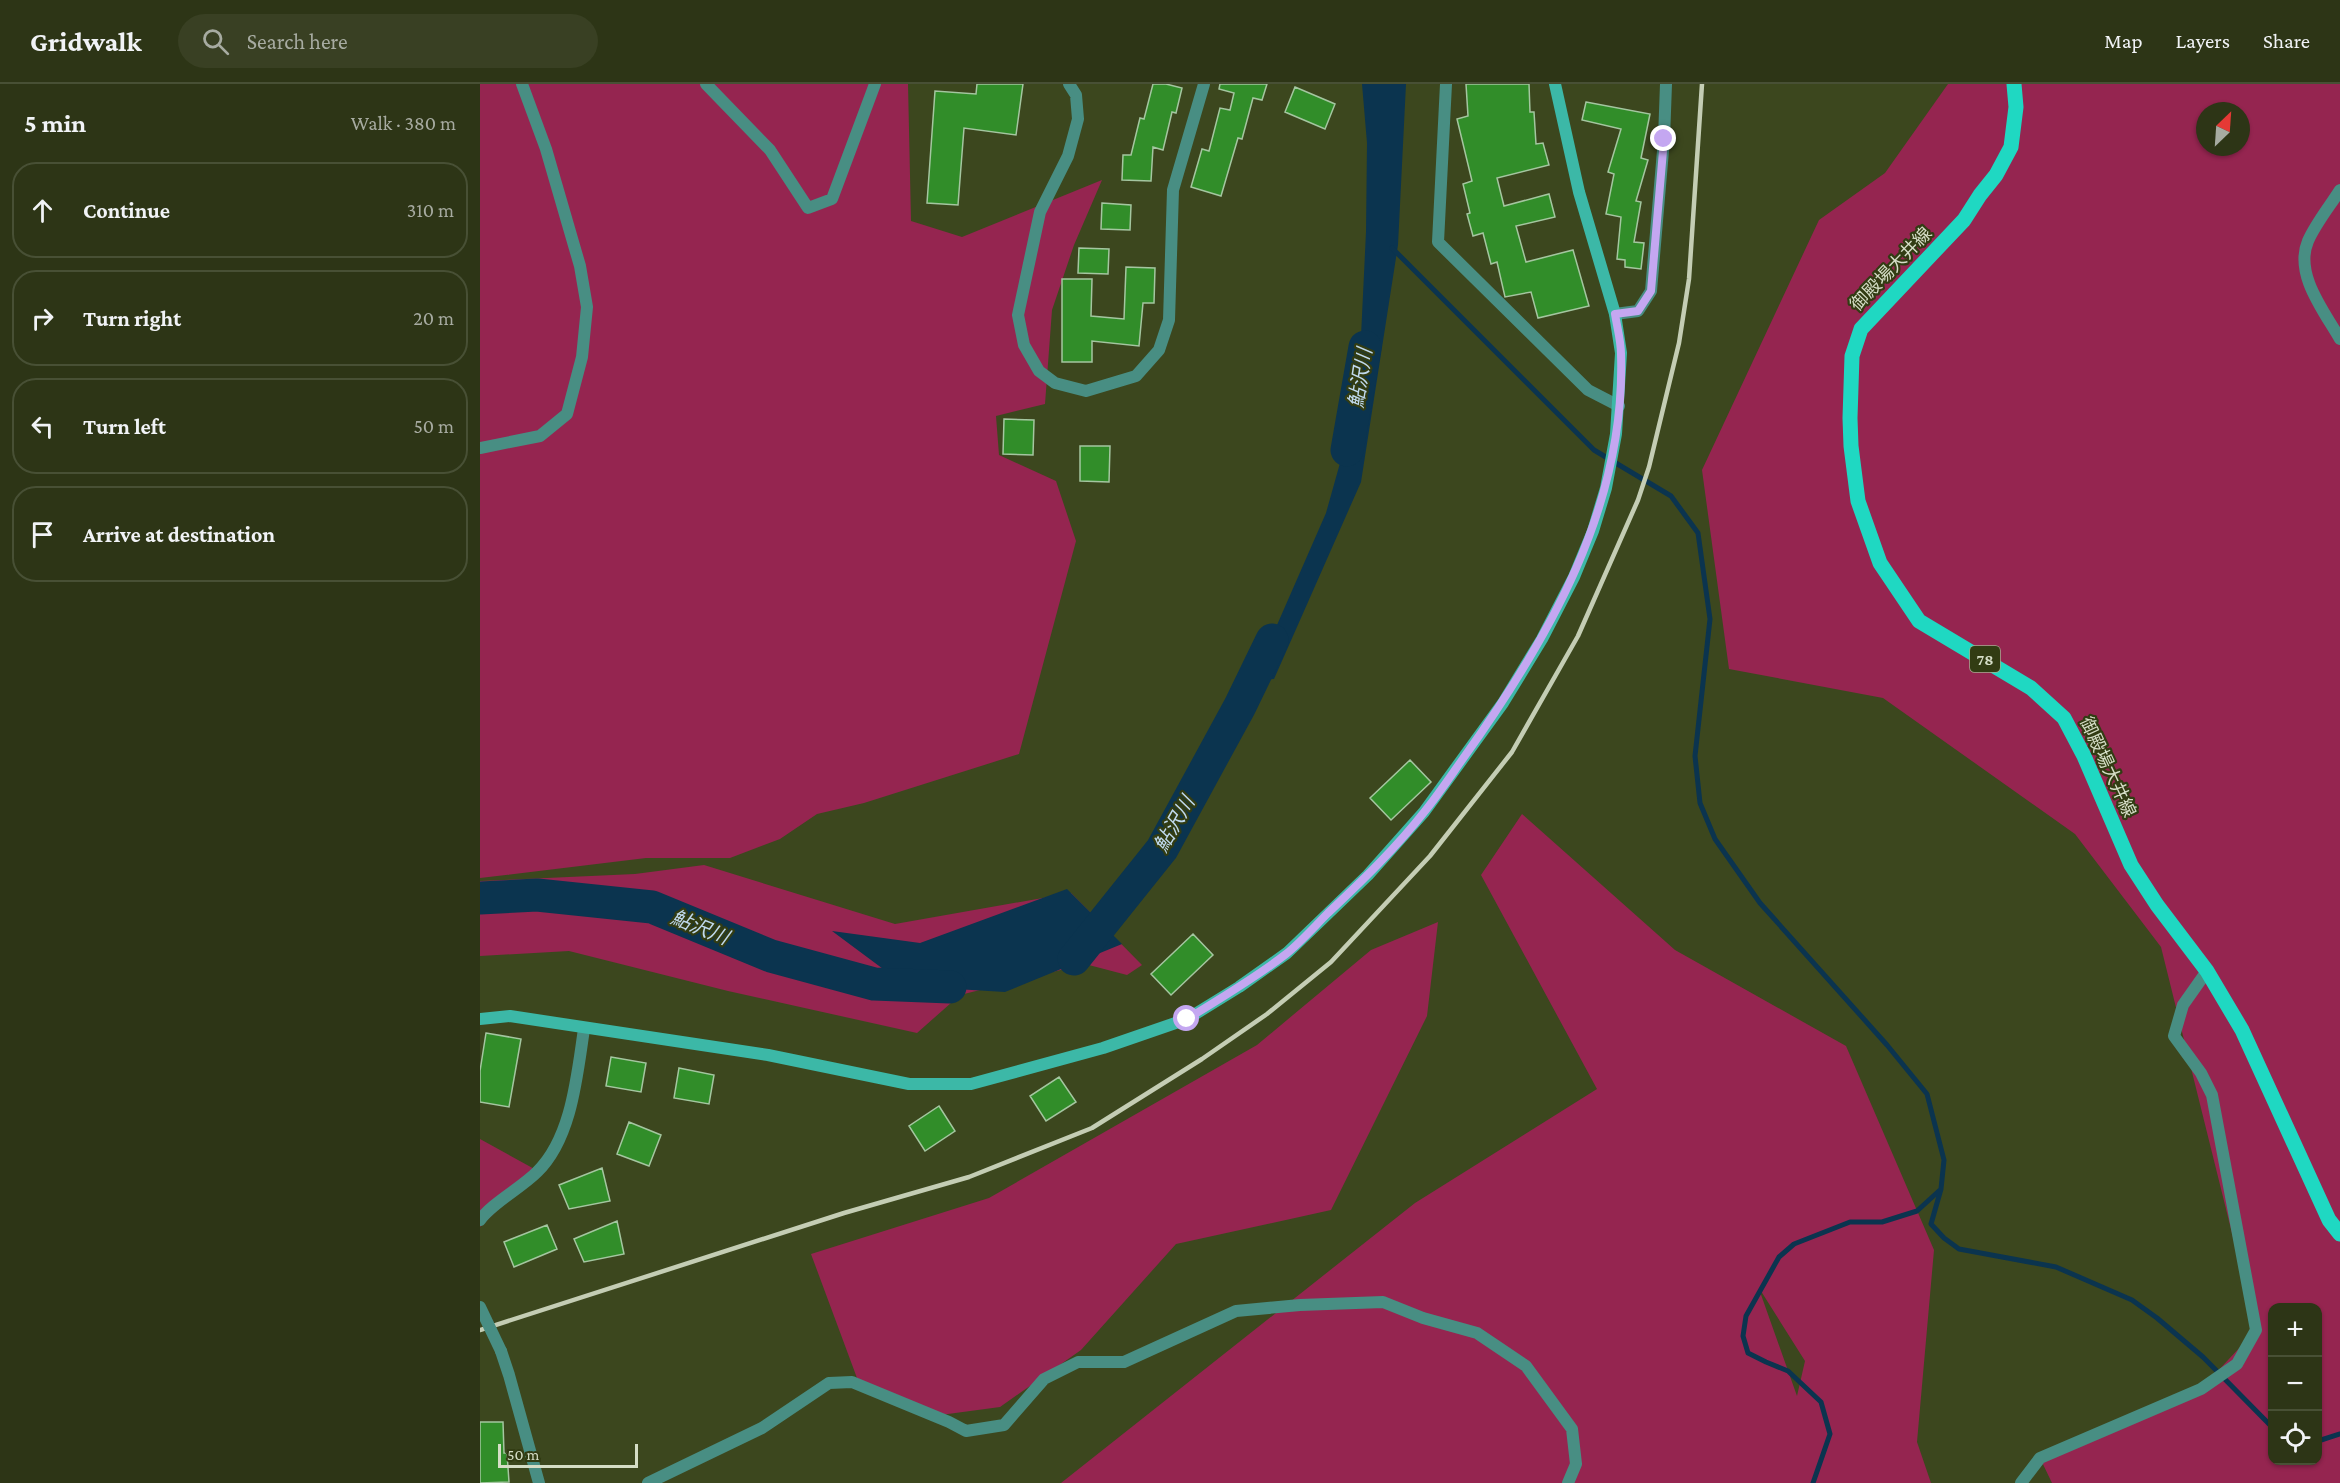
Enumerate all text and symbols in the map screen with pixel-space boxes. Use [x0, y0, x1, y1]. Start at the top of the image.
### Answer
search box [178, 14, 598, 68]
icon: search [199, 25, 232, 58]
text: Gridwalk [30, 26, 142, 57]
text: Search here [247, 29, 348, 54]
text: Map [2104, 29, 2143, 53]
text: Layers [2176, 29, 2230, 53]
text: Share [2263, 29, 2310, 53]
north arrow [2196, 102, 2250, 156]
text: 5 min [24, 109, 86, 138]
text: Walk · 380 m [351, 112, 456, 134]
route end [1650, 125, 1676, 151]
icon: ahead [26, 194, 59, 227]
text: Continue [83, 198, 170, 223]
text: 310 m [407, 199, 454, 221]
street label: 御殿場大井線 [1846, 223, 1936, 315]
icon: right [26, 302, 59, 335]
text: Turn right [83, 306, 181, 331]
text: 20 m [413, 307, 454, 329]
water label: 鮎沢川 [1344, 345, 1376, 409]
icon: left [26, 410, 59, 443]
text: Turn left [83, 414, 166, 439]
text: 50 m [413, 415, 454, 437]
icon: arrive [26, 518, 59, 551]
text: Arrive at destination [83, 522, 275, 547]
road number: 78 [1970, 646, 2000, 672]
street label: 御殿場大井線 [2076, 714, 2140, 820]
water label: 鮎沢川 [1149, 791, 1200, 855]
water label: 鮎沢川 [668, 906, 734, 949]
route start [1173, 1005, 1199, 1031]
map controls [2268, 1303, 2322, 1465]
button: + [2268, 1303, 2322, 1357]
button: − [2268, 1357, 2322, 1411]
button: locate [2268, 1411, 2322, 1465]
scale bar [498, 1441, 638, 1468]
text: 50 m [507, 1446, 539, 1463]

